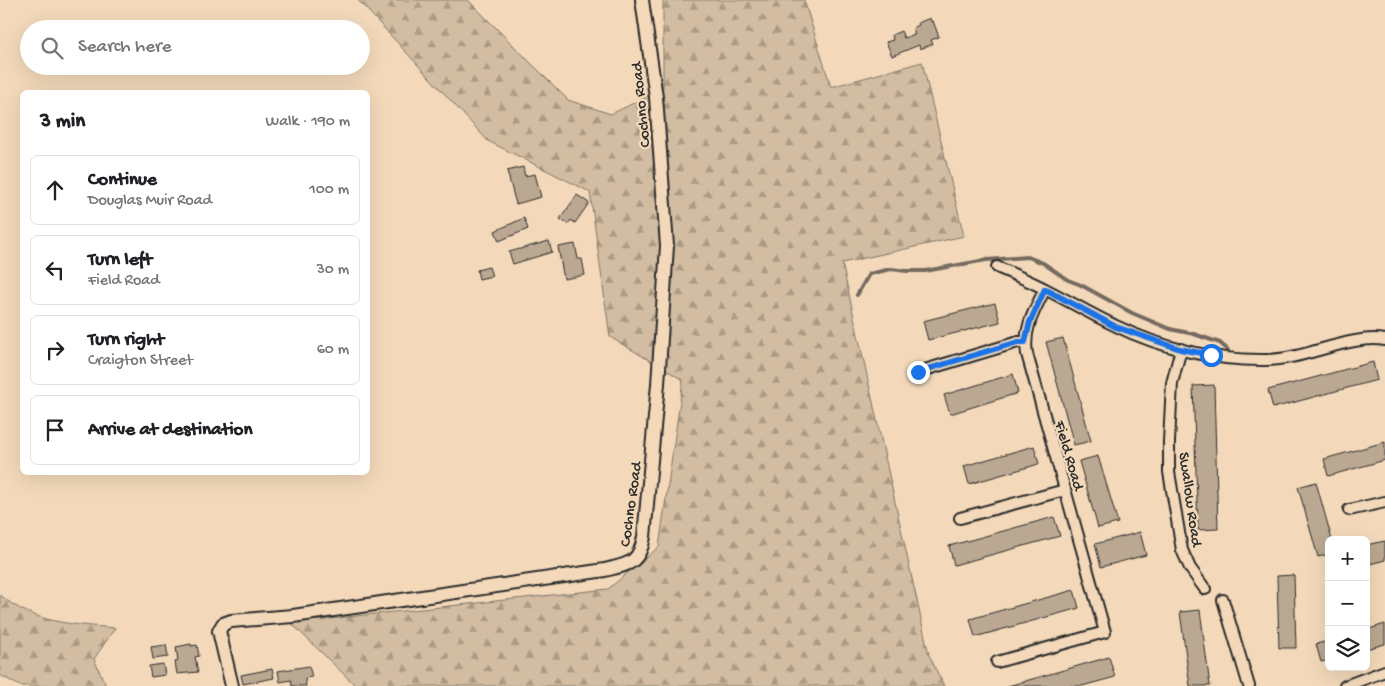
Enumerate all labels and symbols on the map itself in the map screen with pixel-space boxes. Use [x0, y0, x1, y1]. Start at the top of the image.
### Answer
street label: Cochno Road [628, 59, 656, 148]
route start [1200, 344, 1223, 367]
route end [907, 361, 930, 384]
street label: Field Road [1048, 418, 1087, 495]
street label: Swallow Road [1173, 451, 1205, 550]
street label: Cochno Road [617, 459, 648, 548]

